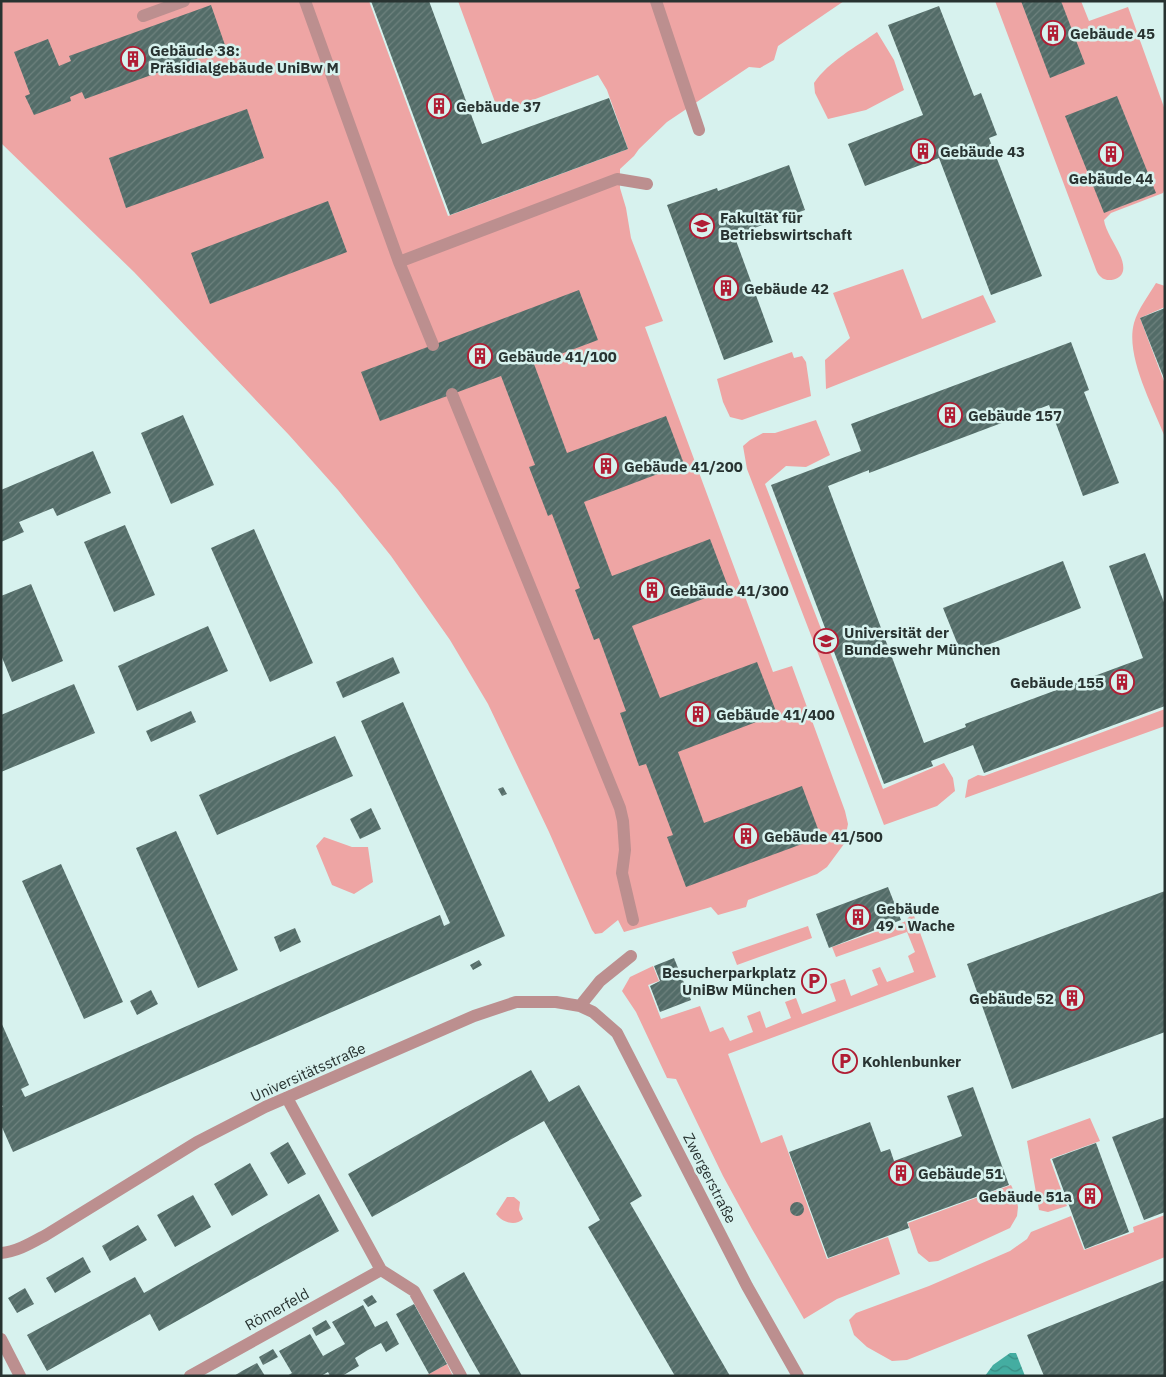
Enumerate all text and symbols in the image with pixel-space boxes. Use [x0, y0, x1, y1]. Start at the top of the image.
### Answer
building icon: Gebäude 45 [1040, 20, 1066, 46]
place label: Gebäude 45 [1070, 24, 1155, 43]
place label: Gebäude 38: Präsidialgebäude UniBw M [150, 41, 339, 77]
building icon: Gebäude 38: Präsidialgebäude UniBw M [120, 46, 146, 72]
building icon: Gebäude 37 [426, 93, 452, 119]
place label: Gebäude 37 [456, 97, 541, 116]
building icon: Gebäude 43 [910, 138, 936, 164]
building icon: Gebäude 44 [1098, 141, 1124, 167]
place label: Gebäude 43 [940, 142, 1025, 161]
place label: Gebäude 44 [1069, 169, 1153, 188]
place label: Fakultät für Betriebswirtschaft [720, 208, 852, 244]
school or university icon: Fakultät für Betriebswirtschaft [689, 213, 715, 239]
building icon: Gebäude 42 [713, 275, 739, 301]
place label: Gebäude 42 [744, 279, 829, 298]
building icon: Gebäude 41/100 [467, 343, 493, 369]
place label: Gebäude 41/100 [498, 347, 617, 366]
building icon: Gebäude 157 [937, 402, 963, 428]
place label: Gebäude 157 [968, 406, 1062, 425]
building icon: Gebäude 41/200 [593, 453, 619, 479]
place label: Gebäude 41/200 [624, 457, 743, 476]
building icon: Gebäude 41/300 [639, 577, 665, 603]
place label: Gebäude 41/300 [670, 581, 789, 600]
place label: Universität der Bundeswehr München [844, 623, 1001, 659]
school or university icon: Universität der Bundeswehr München [813, 628, 839, 654]
building icon: Gebäude 155 [1109, 669, 1135, 695]
place label: Gebäude 155 [1010, 673, 1104, 692]
building icon: Gebäude 41/400 [685, 701, 711, 727]
place label: Gebäude 41/400 [716, 705, 835, 724]
building icon: Gebäude 41/500 [733, 823, 759, 849]
place label: Gebäude 41/500 [764, 827, 883, 846]
place label: Gebäude 49 - Wache [876, 899, 955, 935]
building icon: Gebäude 49 - Wache [845, 904, 871, 930]
place label: Besucherparkplatz UniBw München [662, 963, 796, 999]
parking icon: Besucherparkplatz UniBw München [801, 968, 827, 994]
building icon: Gebäude 52 [1059, 985, 1085, 1011]
place label: Gebäude 52 [969, 989, 1054, 1008]
street label: Universitätsstraße [247, 1038, 369, 1106]
parking icon: Kohlenbunker [832, 1048, 858, 1074]
place label: Kohlenbunker [862, 1052, 961, 1071]
street label: Zwergerstraße [679, 1130, 741, 1226]
building icon: Gebäude 51 [888, 1160, 914, 1186]
place label: Gebäude 51 [918, 1164, 1003, 1183]
building icon: Gebäude 51a [1077, 1183, 1103, 1209]
place label: Gebäude 51a [979, 1187, 1072, 1206]
street label: Römerfeld [242, 1284, 312, 1334]

